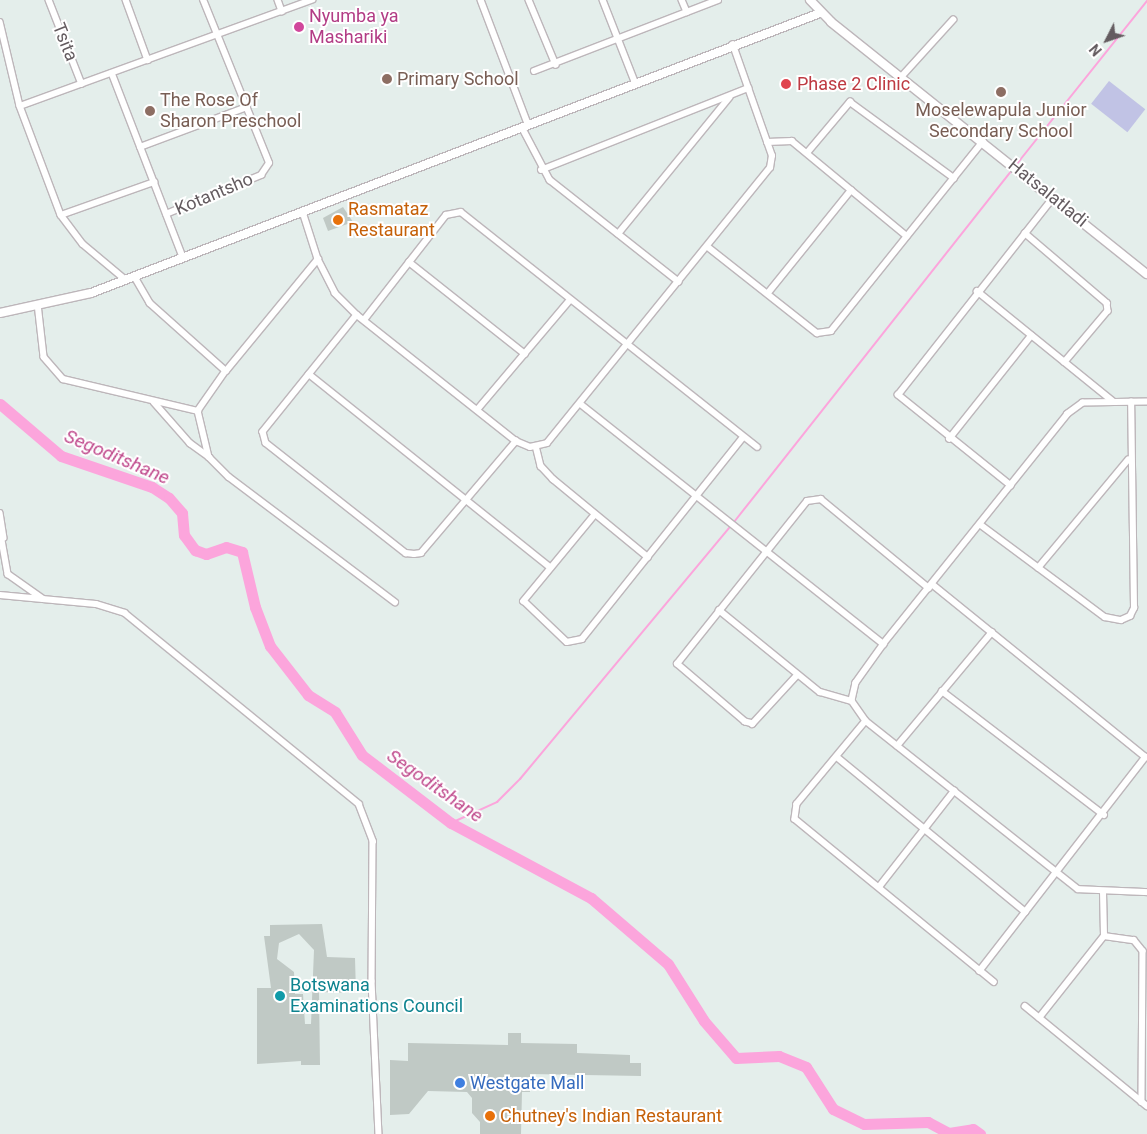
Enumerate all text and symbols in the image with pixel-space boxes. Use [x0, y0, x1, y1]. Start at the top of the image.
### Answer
place label: Nyumba ya Mashariki [309, 6, 399, 48]
north arrow [1082, 15, 1132, 65]
street label: Tsita [48, 20, 82, 64]
marker: Nyumba ya Mashariki [293, 21, 305, 33]
text: N [1086, 41, 1105, 59]
place label: Primary School [397, 68, 519, 90]
marker: Primary School [381, 73, 393, 85]
place label: Phase 2 Clinic [797, 73, 910, 95]
marker: Phase 2 Clinic [779, 77, 793, 91]
marker: Moselewapula Junior Secondary School [995, 86, 1007, 98]
place label: The Rose Of Sharon Preschool [160, 90, 301, 132]
place label: Moselewapula Junior Secondary School [915, 100, 1087, 142]
marker: The Rose Of Sharon Preschool [144, 105, 156, 117]
street label: Hatsalatladi [1004, 154, 1092, 232]
street label: Kotantsho [172, 168, 256, 220]
place label: Rasmataz Restaurant [348, 199, 435, 242]
marker: Rasmataz Restaurant [332, 214, 344, 226]
water label: Segoditshane [61, 425, 173, 489]
water label: Segoditshane [383, 745, 487, 827]
place label: Botswana Examinations Council [290, 975, 463, 1018]
marker: Botswana Examinations Council [274, 990, 286, 1002]
place label: Westgate Mall [470, 1072, 584, 1094]
marker: Westgate Mall [454, 1077, 466, 1089]
place label: Chutney's Indian Restaurant [500, 1105, 722, 1127]
marker: Chutney's Indian Restaurant [484, 1110, 496, 1122]

